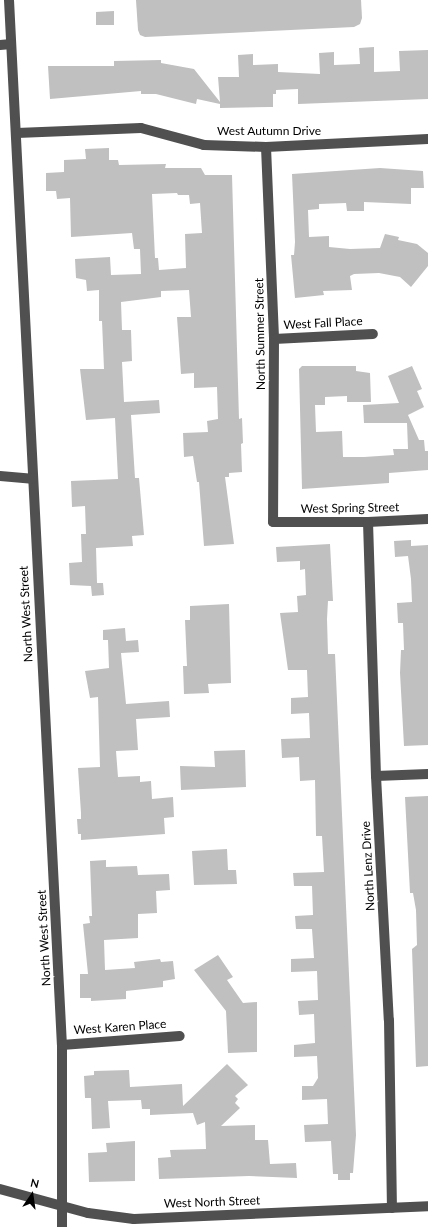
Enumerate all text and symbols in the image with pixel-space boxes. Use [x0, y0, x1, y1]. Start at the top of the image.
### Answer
street label: West Autumn Drive [217, 124, 321, 138]
street label: North Summer Street [252, 278, 268, 390]
street label: West Fall Place [283, 314, 363, 332]
street label: West Spring Street [301, 500, 399, 516]
street label: North West Street [16, 565, 36, 663]
street label: North Lenz Drive [358, 821, 378, 911]
street label: North West Street [34, 889, 54, 987]
street label: West Karen Place [73, 1017, 167, 1037]
north arrow [12, 1175, 52, 1215]
text: N [29, 1176, 40, 1190]
street label: West North Street [164, 1193, 260, 1211]

